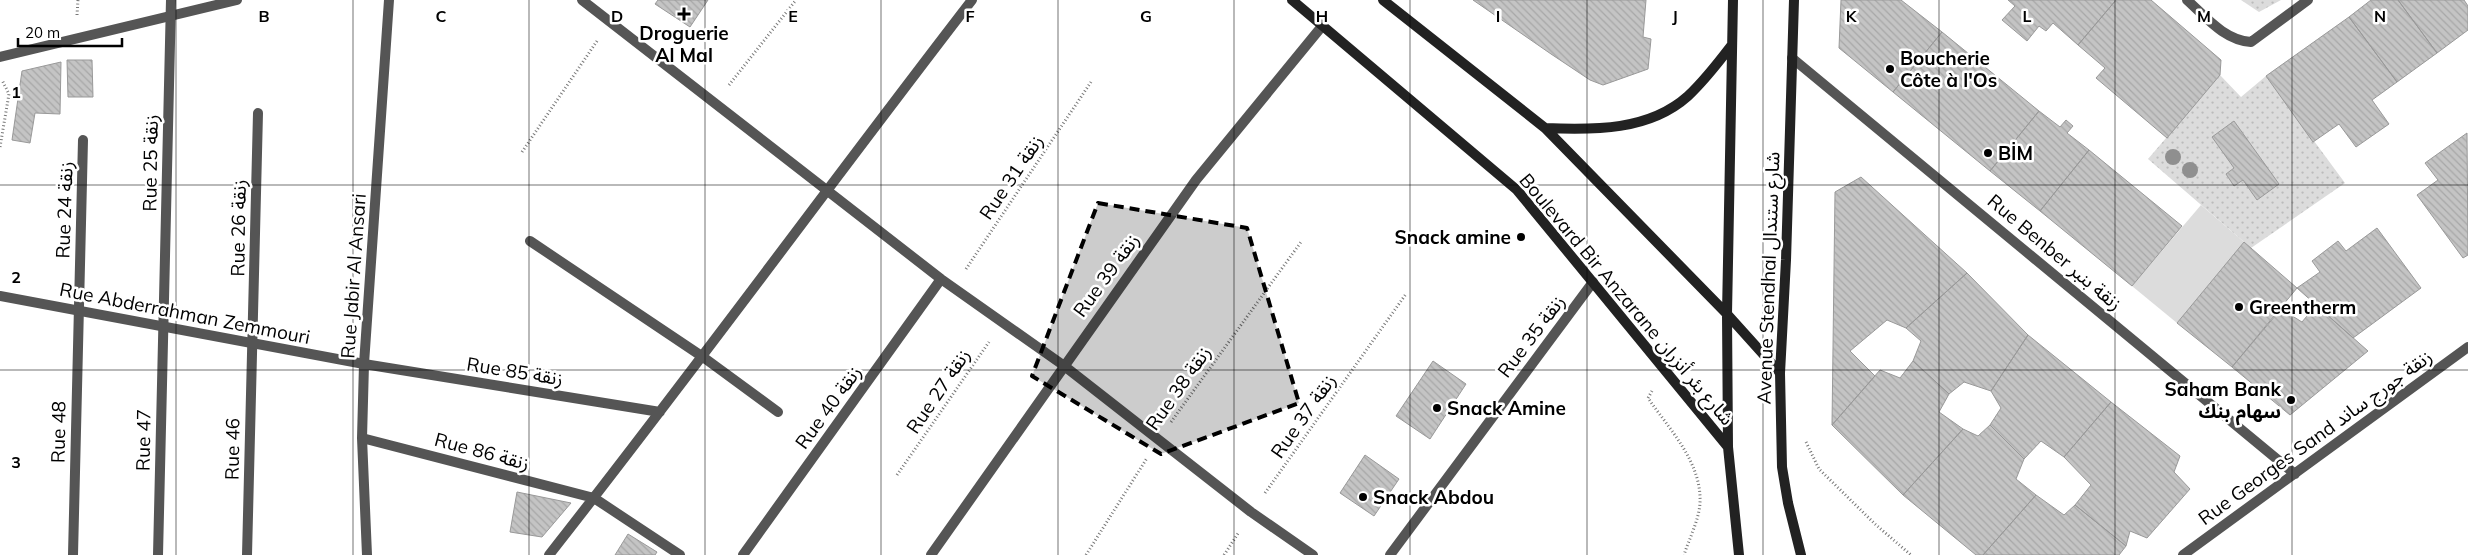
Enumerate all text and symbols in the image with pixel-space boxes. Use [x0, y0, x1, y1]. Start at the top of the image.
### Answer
text: B [258, 6, 270, 26]
text: C [436, 6, 447, 26]
text: D [611, 6, 623, 26]
text: E [788, 6, 798, 26]
text: F [965, 6, 975, 26]
text: G [1140, 6, 1152, 26]
text: H [1316, 6, 1328, 26]
text: I [1496, 6, 1500, 26]
text: J [1672, 6, 1678, 26]
text: K [1846, 6, 1858, 26]
text: L [2023, 6, 2032, 26]
text: M [2197, 6, 2211, 26]
text: N [2374, 6, 2386, 26]
marker: Droguerie Al Mal [678, 8, 690, 20]
scale bar [18, 15, 121, 47]
place label: Droguerie Al Mal [639, 21, 729, 67]
text: 20 m [25, 23, 60, 42]
place label: Boucherie Côte à l'Os [1900, 46, 1997, 92]
marker: Boucherie Côte à l'Os [1884, 63, 1896, 75]
text: 1 [11, 82, 21, 102]
street label: Rue 25 زنقة [137, 114, 163, 212]
street label: Rue 31 زنقة [974, 130, 1048, 224]
place label: BİM [1998, 141, 2033, 165]
marker: BİM [1982, 147, 1994, 159]
street label: Avenue Stendhal شارع ستندال [1752, 151, 1786, 405]
street label: Rue 24 زنقة [50, 161, 78, 259]
street label: Boulevard Bir Anzarane شارع بئر أنزران [1513, 168, 1739, 431]
street label: Rue 26 زنقة [225, 179, 251, 277]
street label: Rue Benber زنقة بنبر [1983, 189, 2127, 315]
street label: Rue Jabir Al Ansari [335, 193, 371, 359]
place label: Snack amine [1395, 225, 1511, 249]
street label: Rue 39 زنقة [1068, 229, 1144, 321]
marker: Snack amine [1515, 231, 1527, 243]
text: 2 [11, 267, 21, 287]
street label: Rue Abderrahman Zemmouri [58, 277, 312, 349]
street label: Rue 35 زنقة [1492, 290, 1570, 382]
place label: Greentherm [2249, 295, 2356, 319]
marker: Greentherm [2233, 301, 2245, 313]
street label: Rue 38 زنقة [1140, 341, 1216, 435]
street label: Rue 27 زنقة [901, 344, 975, 438]
street label: Rue Georges Sand زنقة جورج ساند [2193, 344, 2438, 532]
street label: Rue 85 زنقة [465, 352, 565, 390]
street label: Rue 40 زنقة [790, 361, 866, 453]
street label: Rue 37 زنقة [1265, 369, 1341, 463]
place label: Saham Bank سهام بنك [2165, 377, 2282, 426]
marker: Saham Bank سهام بنك [2285, 394, 2297, 406]
place label: Snack Amine [1447, 396, 1566, 420]
street label: Rue 48 [45, 401, 71, 463]
marker: Snack Amine [1431, 402, 1443, 414]
street label: Rue 47 [130, 409, 156, 471]
street label: Rue 46 [219, 418, 245, 480]
street label: Rue 86 زنقة [432, 427, 532, 475]
text: 3 [11, 452, 21, 472]
place label: Snack Abdou [1373, 485, 1494, 509]
marker: Snack Abdou [1357, 491, 1369, 503]

